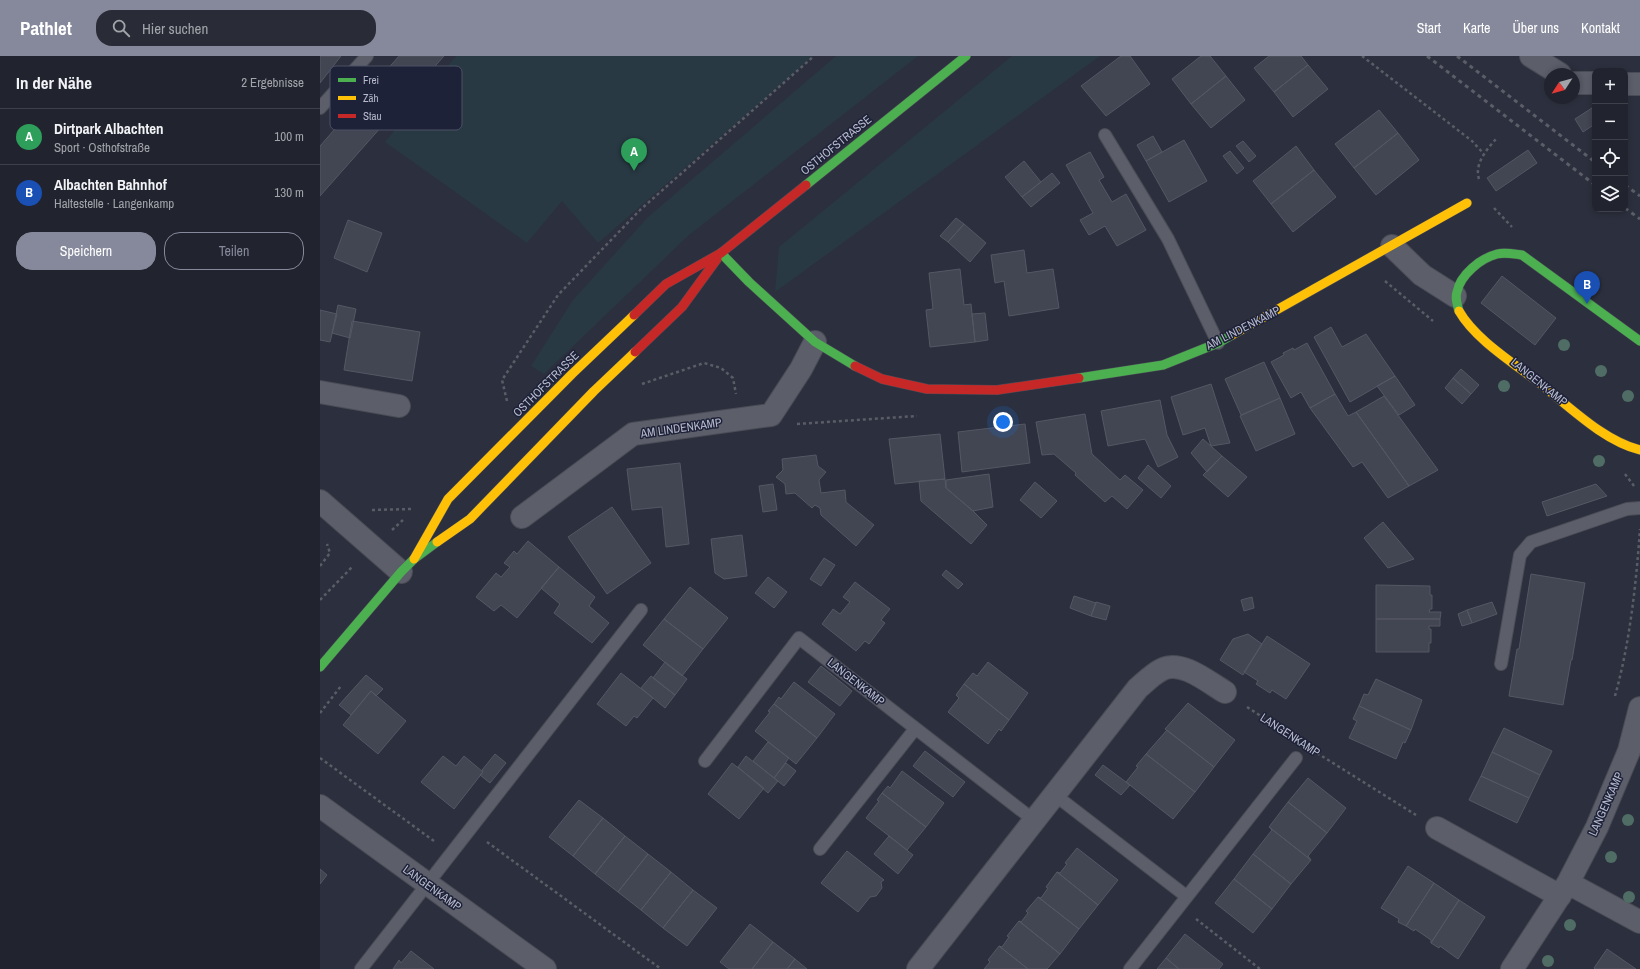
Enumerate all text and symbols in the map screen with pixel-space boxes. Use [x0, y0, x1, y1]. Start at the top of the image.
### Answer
search box [96, 10, 376, 46]
text: Pathlet [20, 15, 72, 41]
icon: search [110, 17, 132, 39]
text: Hier suchen [142, 18, 208, 39]
text: Start [1417, 19, 1441, 37]
text: Karte [1463, 19, 1490, 37]
text: Über uns [1512, 19, 1559, 37]
text: Kontakt [1581, 19, 1620, 37]
legend [330, 66, 462, 130]
north arrow [1544, 68, 1580, 104]
map controls [1592, 68, 1628, 212]
button: + [1592, 68, 1628, 104]
text: In der Nähe [16, 71, 92, 94]
text: Frei [363, 73, 379, 87]
text: 2 Ergebnisse [241, 74, 304, 91]
text: Zäh [363, 91, 379, 105]
button: − [1592, 104, 1628, 140]
text: Stau [363, 109, 382, 123]
street label: OSTHOFSTRASSE [797, 111, 875, 179]
text: Dirtpark Albachten [54, 118, 164, 139]
text: A [25, 128, 33, 145]
text: 100 m [274, 128, 304, 145]
pin: A [621, 138, 647, 171]
text: Sport · Osthofstraße [54, 139, 150, 156]
button: locate [1592, 140, 1628, 176]
text: Albachten Bahnhof [54, 174, 167, 195]
button: layers [1592, 176, 1628, 212]
text: B [25, 184, 33, 201]
text: 130 m [274, 184, 304, 201]
text: Haltestelle · Langenkamp [54, 195, 174, 212]
button: Speichern [16, 232, 156, 270]
button: Teilen [164, 232, 304, 270]
pin: B [1574, 271, 1600, 304]
street label: AM LINDENKAMP [1202, 302, 1283, 354]
street label: OSTHOFSTRASSE [510, 348, 582, 420]
street label: LANGENKAMP [1507, 354, 1571, 410]
your location [993, 412, 1013, 432]
street label: AM LINDENKAMP [639, 414, 723, 442]
street label: LANGENKAMP [824, 655, 888, 710]
street label: LANGENKAMP [1257, 710, 1323, 761]
street label: LANGENKAMP [1585, 769, 1627, 838]
street label: LANGENKAMP [400, 861, 465, 915]

